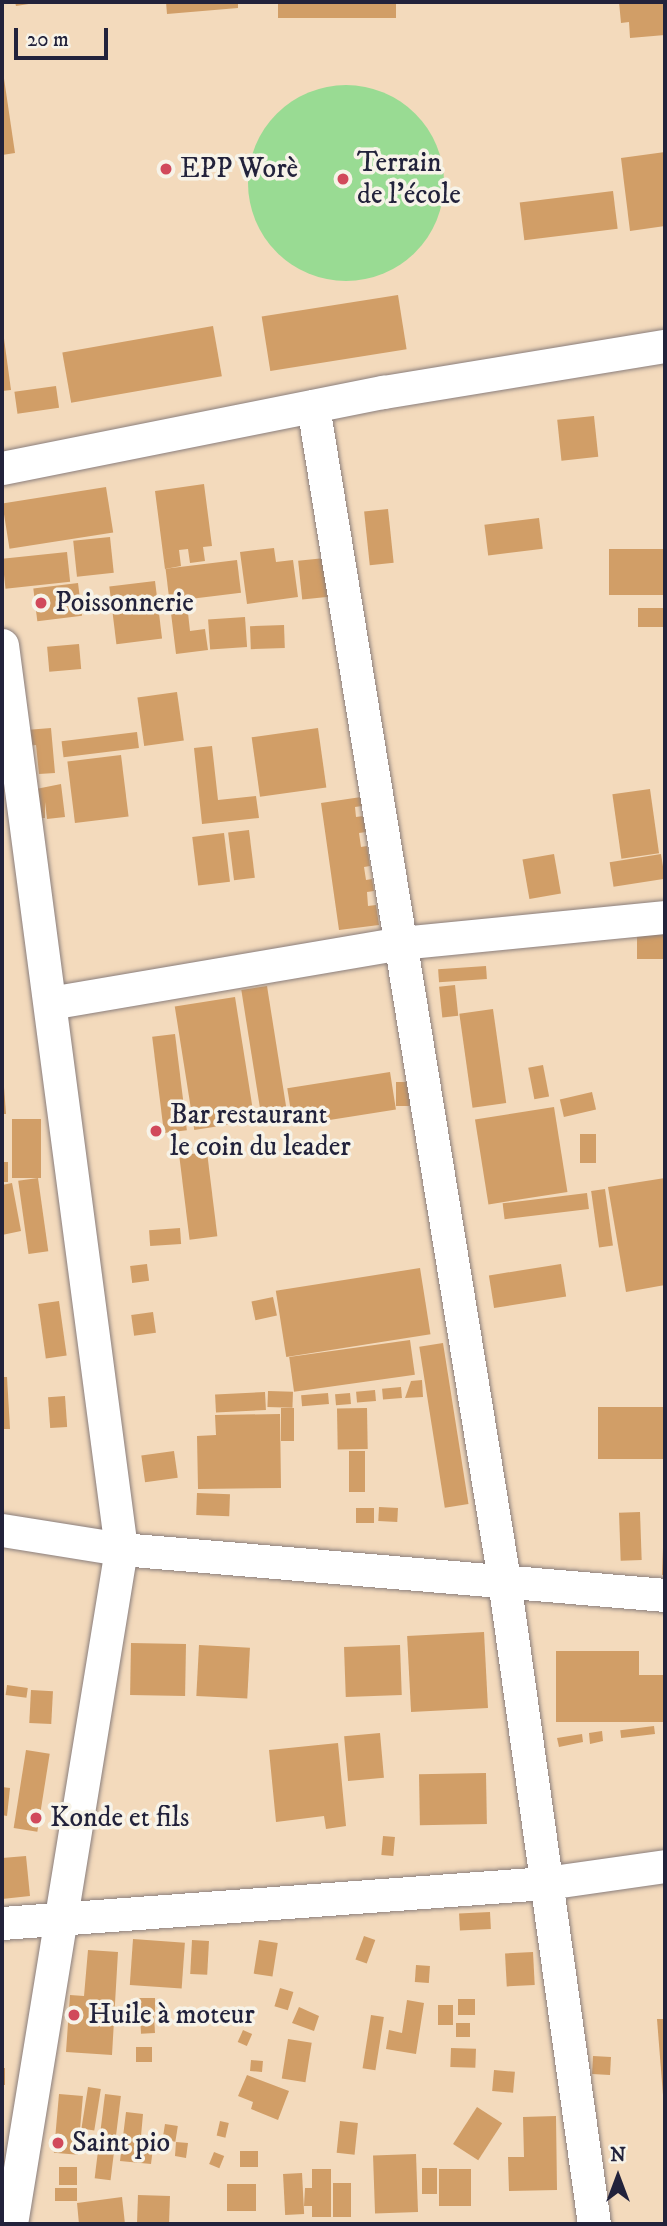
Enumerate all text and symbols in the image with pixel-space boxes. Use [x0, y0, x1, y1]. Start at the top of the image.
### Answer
scale bar [18, 14, 112, 58]
text: 20 m [27, 27, 69, 53]
place label: Terrain de l'école [357, 146, 461, 212]
place label: EPP Worè [180, 152, 298, 186]
marker: EPP Worè [158, 161, 174, 177]
marker: Terrain de l'école [335, 171, 351, 187]
place label: Poissonnerie [55, 586, 194, 620]
marker: Poissonnerie [33, 595, 49, 611]
place label: Bar restaurant le coin du leader [170, 1098, 351, 1164]
marker: Bar restaurant le coin du leader [148, 1123, 164, 1139]
place label: Konde et fils [50, 1801, 189, 1835]
marker: Konde et fils [28, 1810, 44, 1826]
place label: Huile à moteur [88, 1998, 255, 2032]
marker: Huile à moteur [66, 2007, 82, 2023]
place label: Saint pio [72, 2126, 170, 2160]
marker: Saint pio [50, 2135, 66, 2151]
north arrow [583, 2142, 653, 2212]
text: N [610, 2144, 626, 2167]

